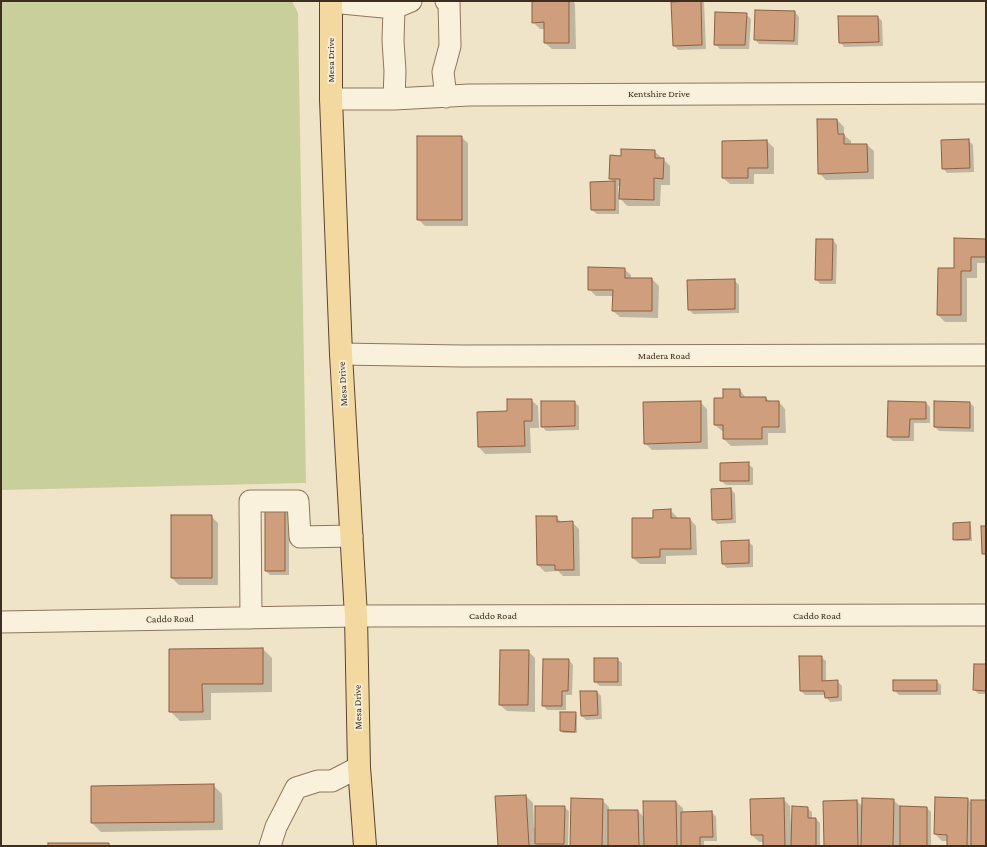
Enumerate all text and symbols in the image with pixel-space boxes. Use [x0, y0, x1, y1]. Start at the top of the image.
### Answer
street label: Mesa Drive [325, 38, 337, 82]
street label: Kentshire Drive [628, 88, 690, 100]
street label: Madera Road [638, 350, 690, 362]
street label: Mesa Drive [336, 361, 350, 407]
street label: Caddo Road [469, 610, 517, 622]
street label: Caddo Road [793, 610, 841, 622]
street label: Caddo Road [146, 613, 194, 625]
street label: Mesa Drive [352, 684, 364, 730]

